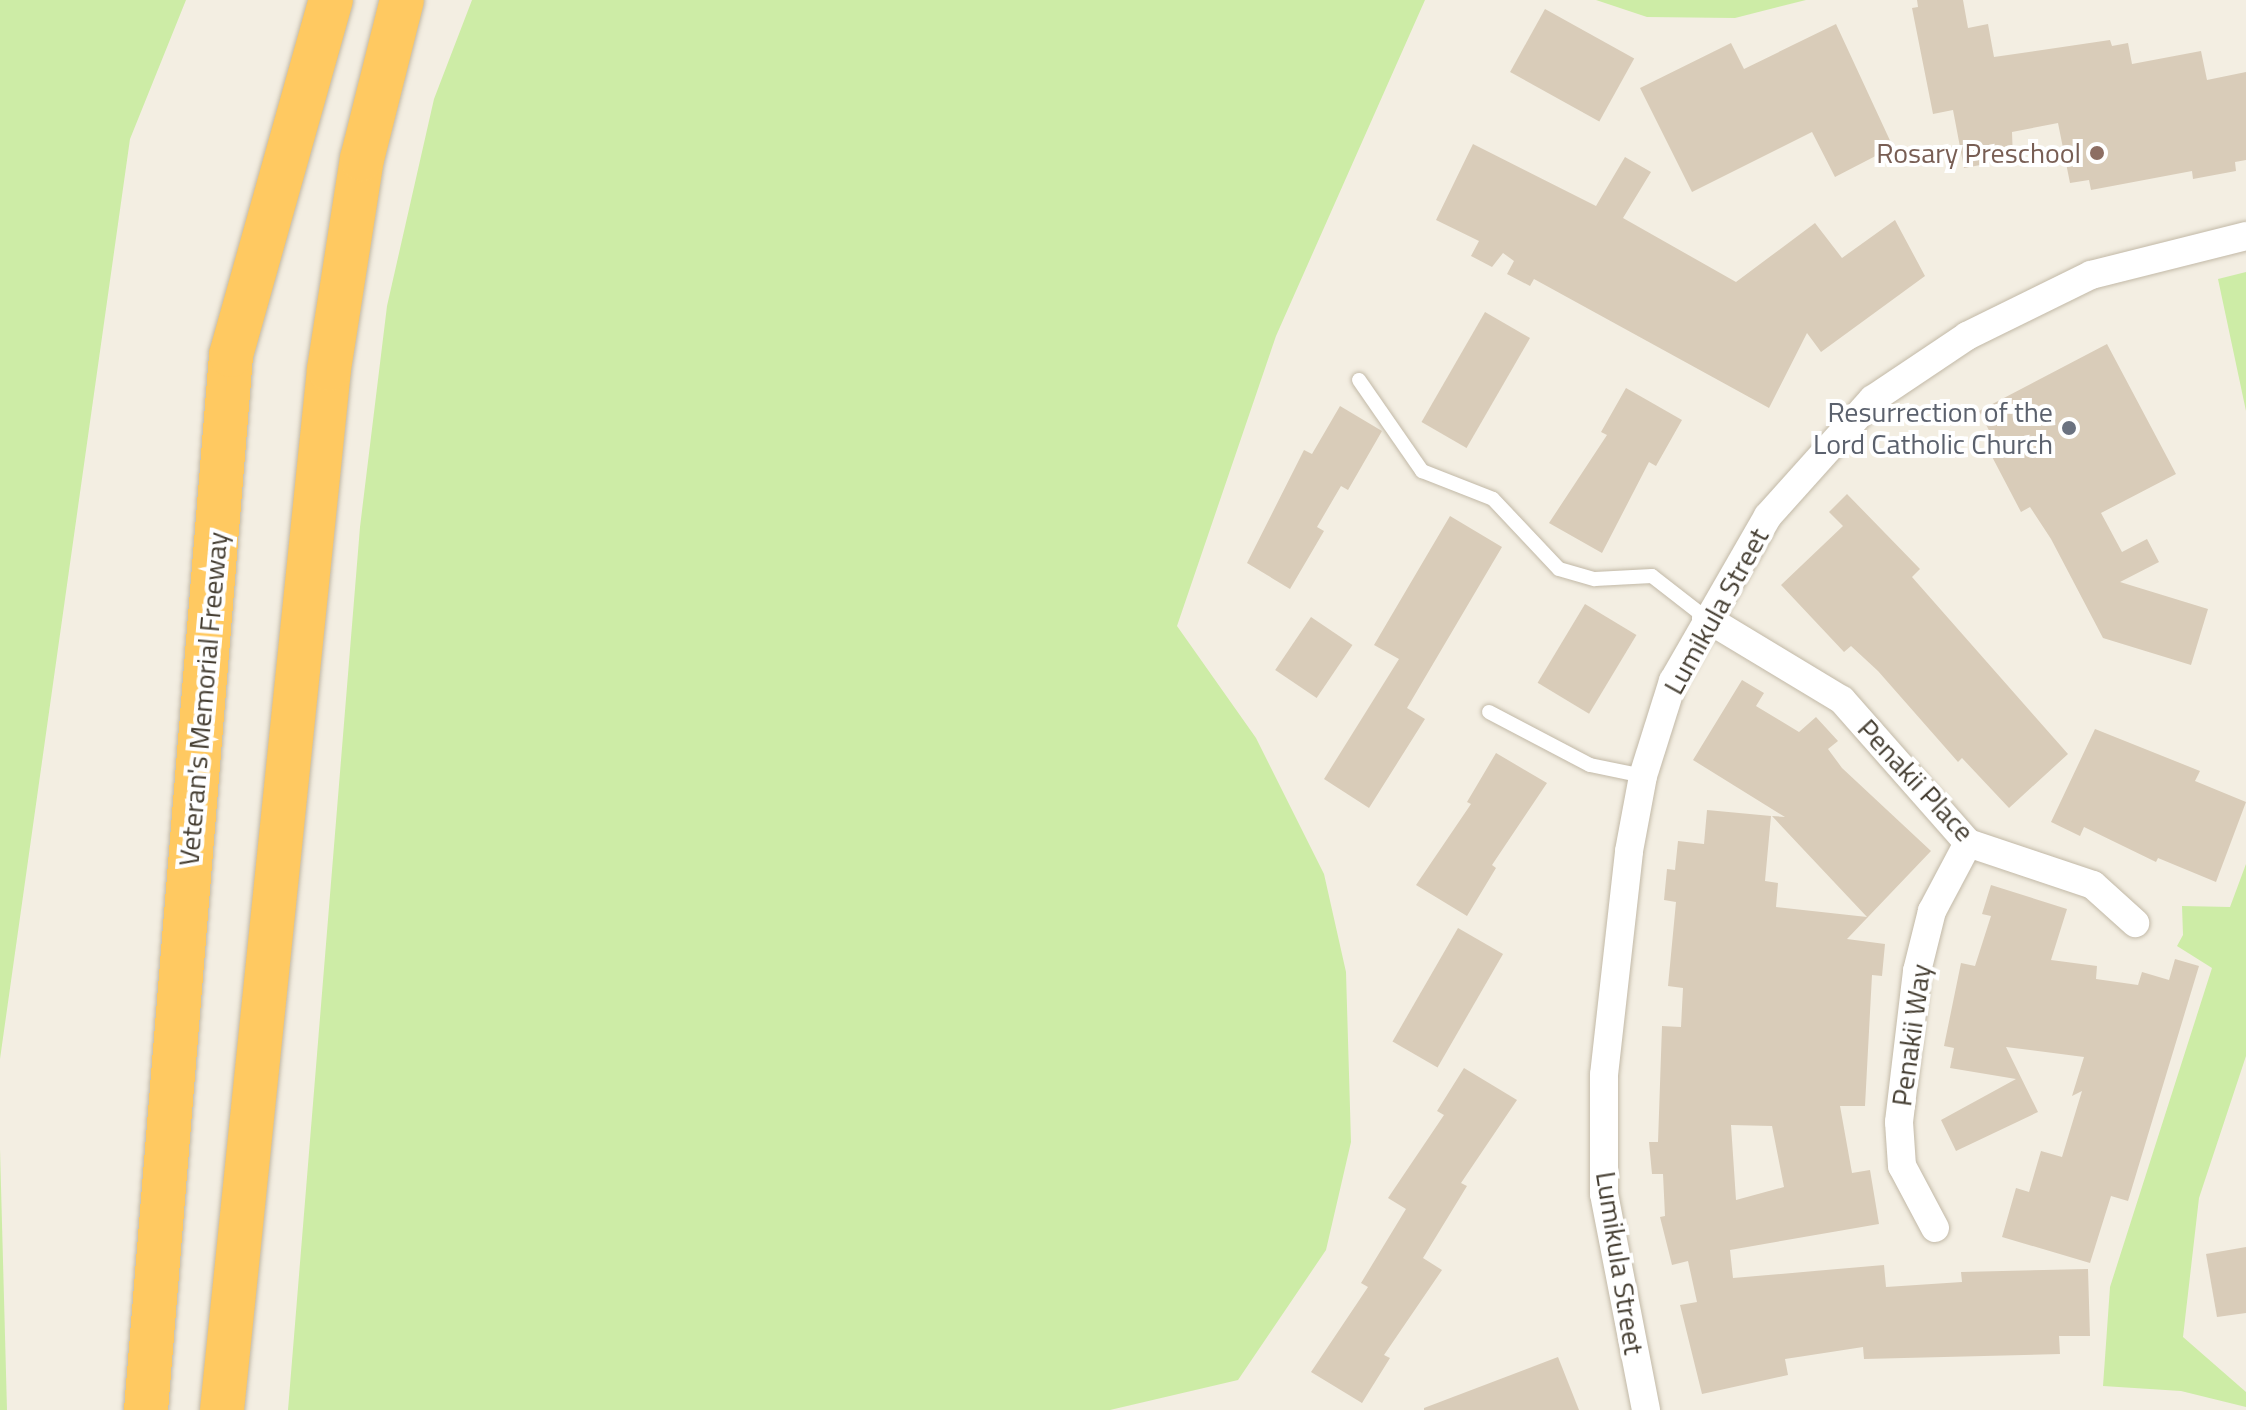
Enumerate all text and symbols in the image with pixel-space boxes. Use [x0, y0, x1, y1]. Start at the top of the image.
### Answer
place label: Rosary Preschool [1876, 136, 2081, 170]
marker: Rosary Preschool [2088, 144, 2106, 162]
place label: Resurrection of the Lord Catholic Church [1813, 395, 2053, 461]
marker: Resurrection of the Lord Catholic Church [2060, 419, 2078, 437]
street label: Lumikula Street [1657, 522, 1775, 700]
street label: Veteran's Memorial Freeway [172, 531, 234, 867]
street label: Penakii Place [1851, 712, 1981, 848]
street label: Penakii Way [1884, 962, 1938, 1108]
street label: Lumikula Street [1589, 1169, 1651, 1357]

